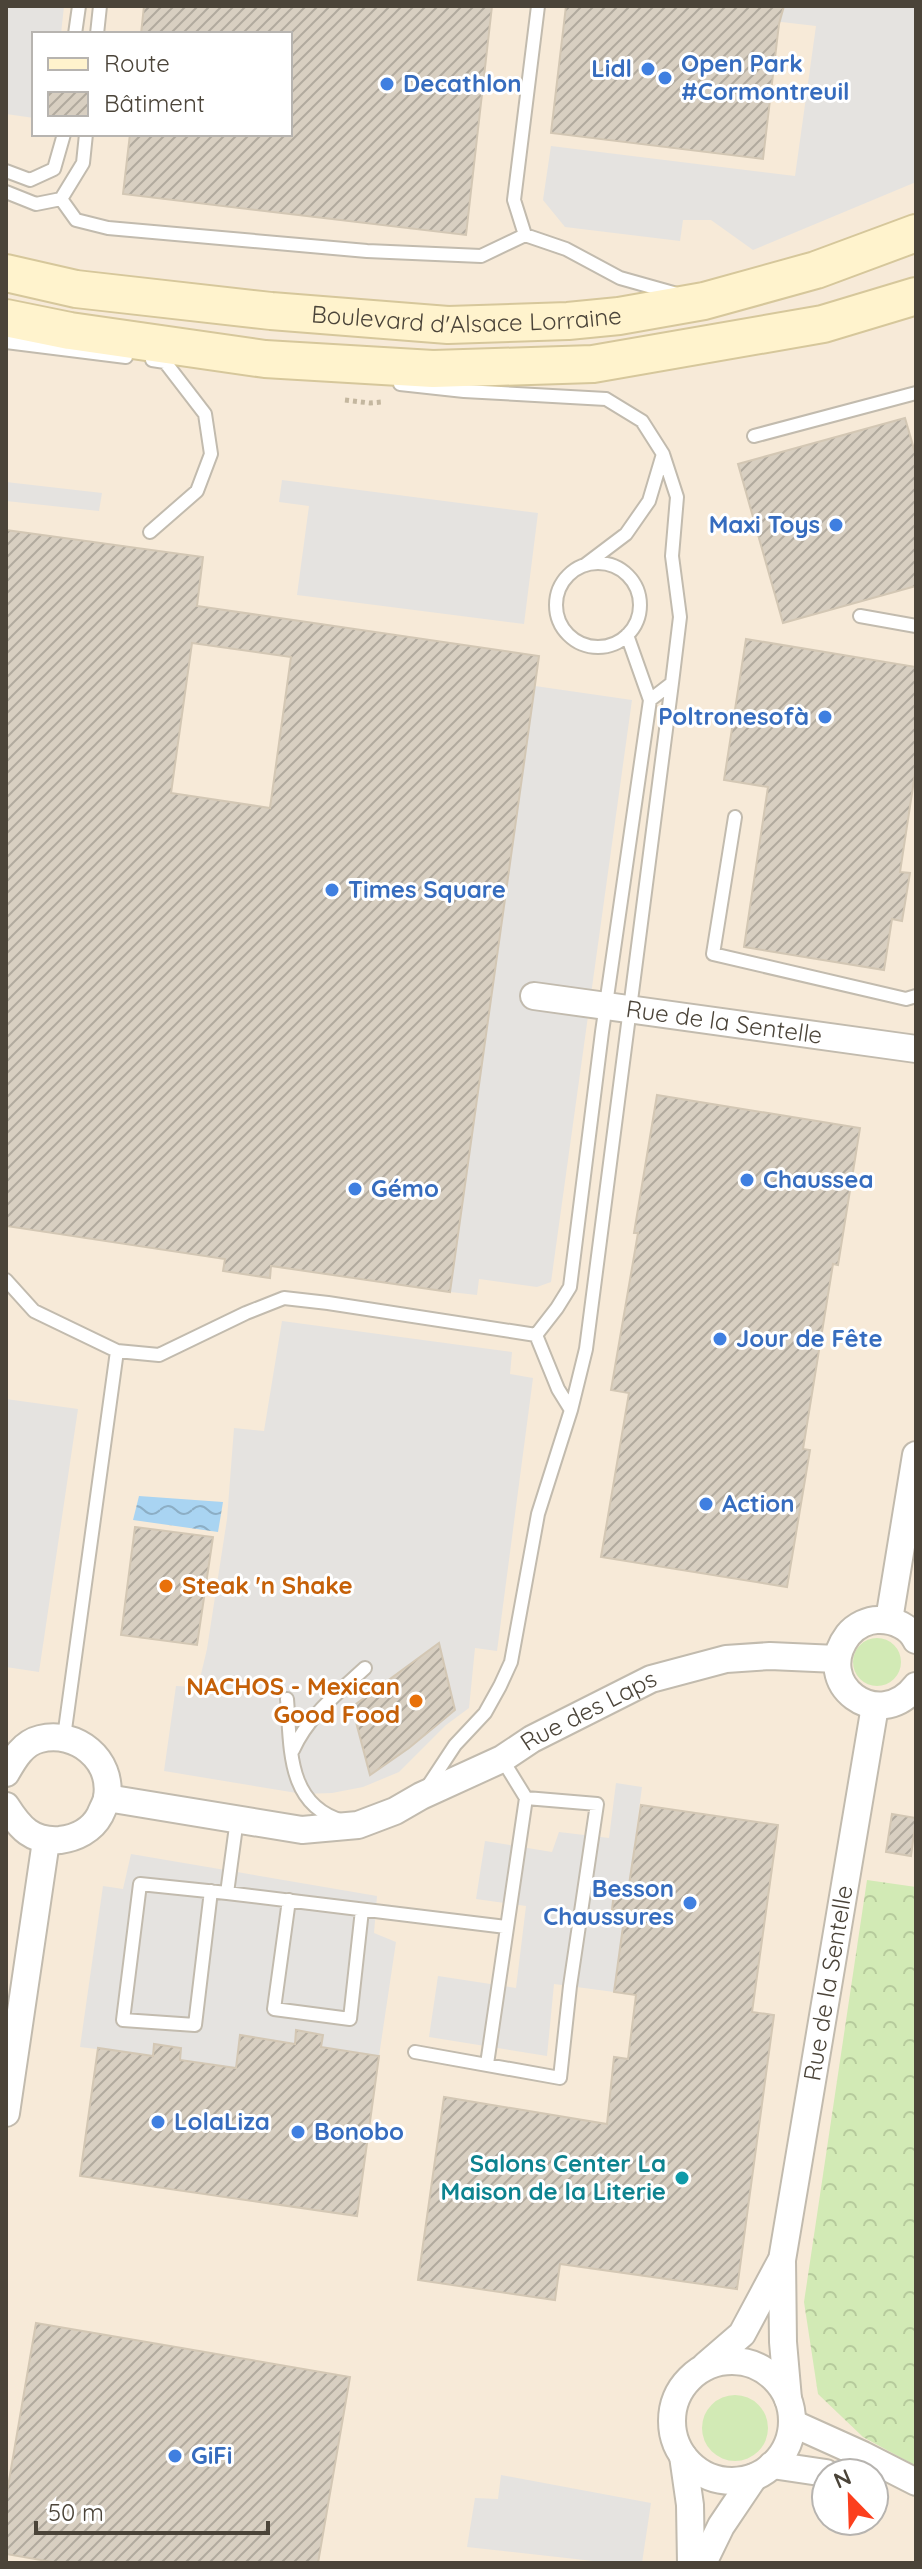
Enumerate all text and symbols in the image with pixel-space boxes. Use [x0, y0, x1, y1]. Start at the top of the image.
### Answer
legend [32, 32, 292, 136]
text: Route [104, 48, 170, 78]
place label: Open Park #Cormontreuil [681, 48, 850, 106]
place label: Lidl [591, 53, 632, 83]
marker: Lidl [639, 60, 657, 78]
place label: Decathlon [403, 68, 521, 98]
marker: Open Park #Cormontreuil [656, 69, 674, 87]
marker: Decathlon [378, 75, 396, 93]
text: Bâtiment [104, 88, 205, 118]
street label: Boulevard d'Alsace Lorraine [310, 298, 623, 339]
place label: Maxi Toys [709, 509, 820, 539]
marker: Maxi Toys [827, 516, 845, 534]
place label: Poltronesofà [658, 701, 809, 731]
marker: Poltronesofà [816, 708, 834, 726]
place label: Times Square [348, 874, 506, 904]
marker: Times Square [323, 881, 341, 899]
street label: Rue de la Sentelle [624, 993, 824, 1050]
place label: Chaussea [763, 1164, 874, 1194]
marker: Chaussea [738, 1171, 756, 1189]
place label: Gémo [371, 1173, 439, 1203]
marker: Gémo [346, 1180, 364, 1198]
place label: Jour de Fête [736, 1323, 883, 1353]
marker: Jour de Fête [711, 1330, 729, 1348]
place label: Action [722, 1488, 795, 1518]
marker: Action [697, 1495, 715, 1513]
place label: Steak 'n Shake [182, 1570, 353, 1600]
marker: Steak 'n Shake [157, 1577, 175, 1595]
street label: Rue des Laps [514, 1663, 661, 1757]
place label: NACHOS - Mexican Good Food [186, 1671, 400, 1729]
marker: NACHOS - Mexican Good Food [407, 1692, 425, 1710]
place label: Besson Chaussures [543, 1873, 674, 1931]
street label: Rue de la Sentelle [796, 1883, 859, 2083]
marker: Besson Chaussures [681, 1894, 699, 1912]
place label: LolaLiza [174, 2106, 270, 2136]
marker: LolaLiza [149, 2113, 167, 2131]
place label: Bonobo [314, 2116, 404, 2146]
marker: Bonobo [289, 2123, 307, 2141]
place label: Salons Center La Maison de la Literie [441, 2148, 666, 2206]
marker: Salons Center La Maison de la Literie [673, 2169, 691, 2187]
place label: GiFi [191, 2440, 233, 2470]
marker: GiFi [166, 2447, 184, 2465]
north arrow [810, 2457, 890, 2537]
text: N [829, 2463, 855, 2495]
scale bar [36, 2485, 268, 2535]
text: 50 m [48, 2497, 104, 2527]

